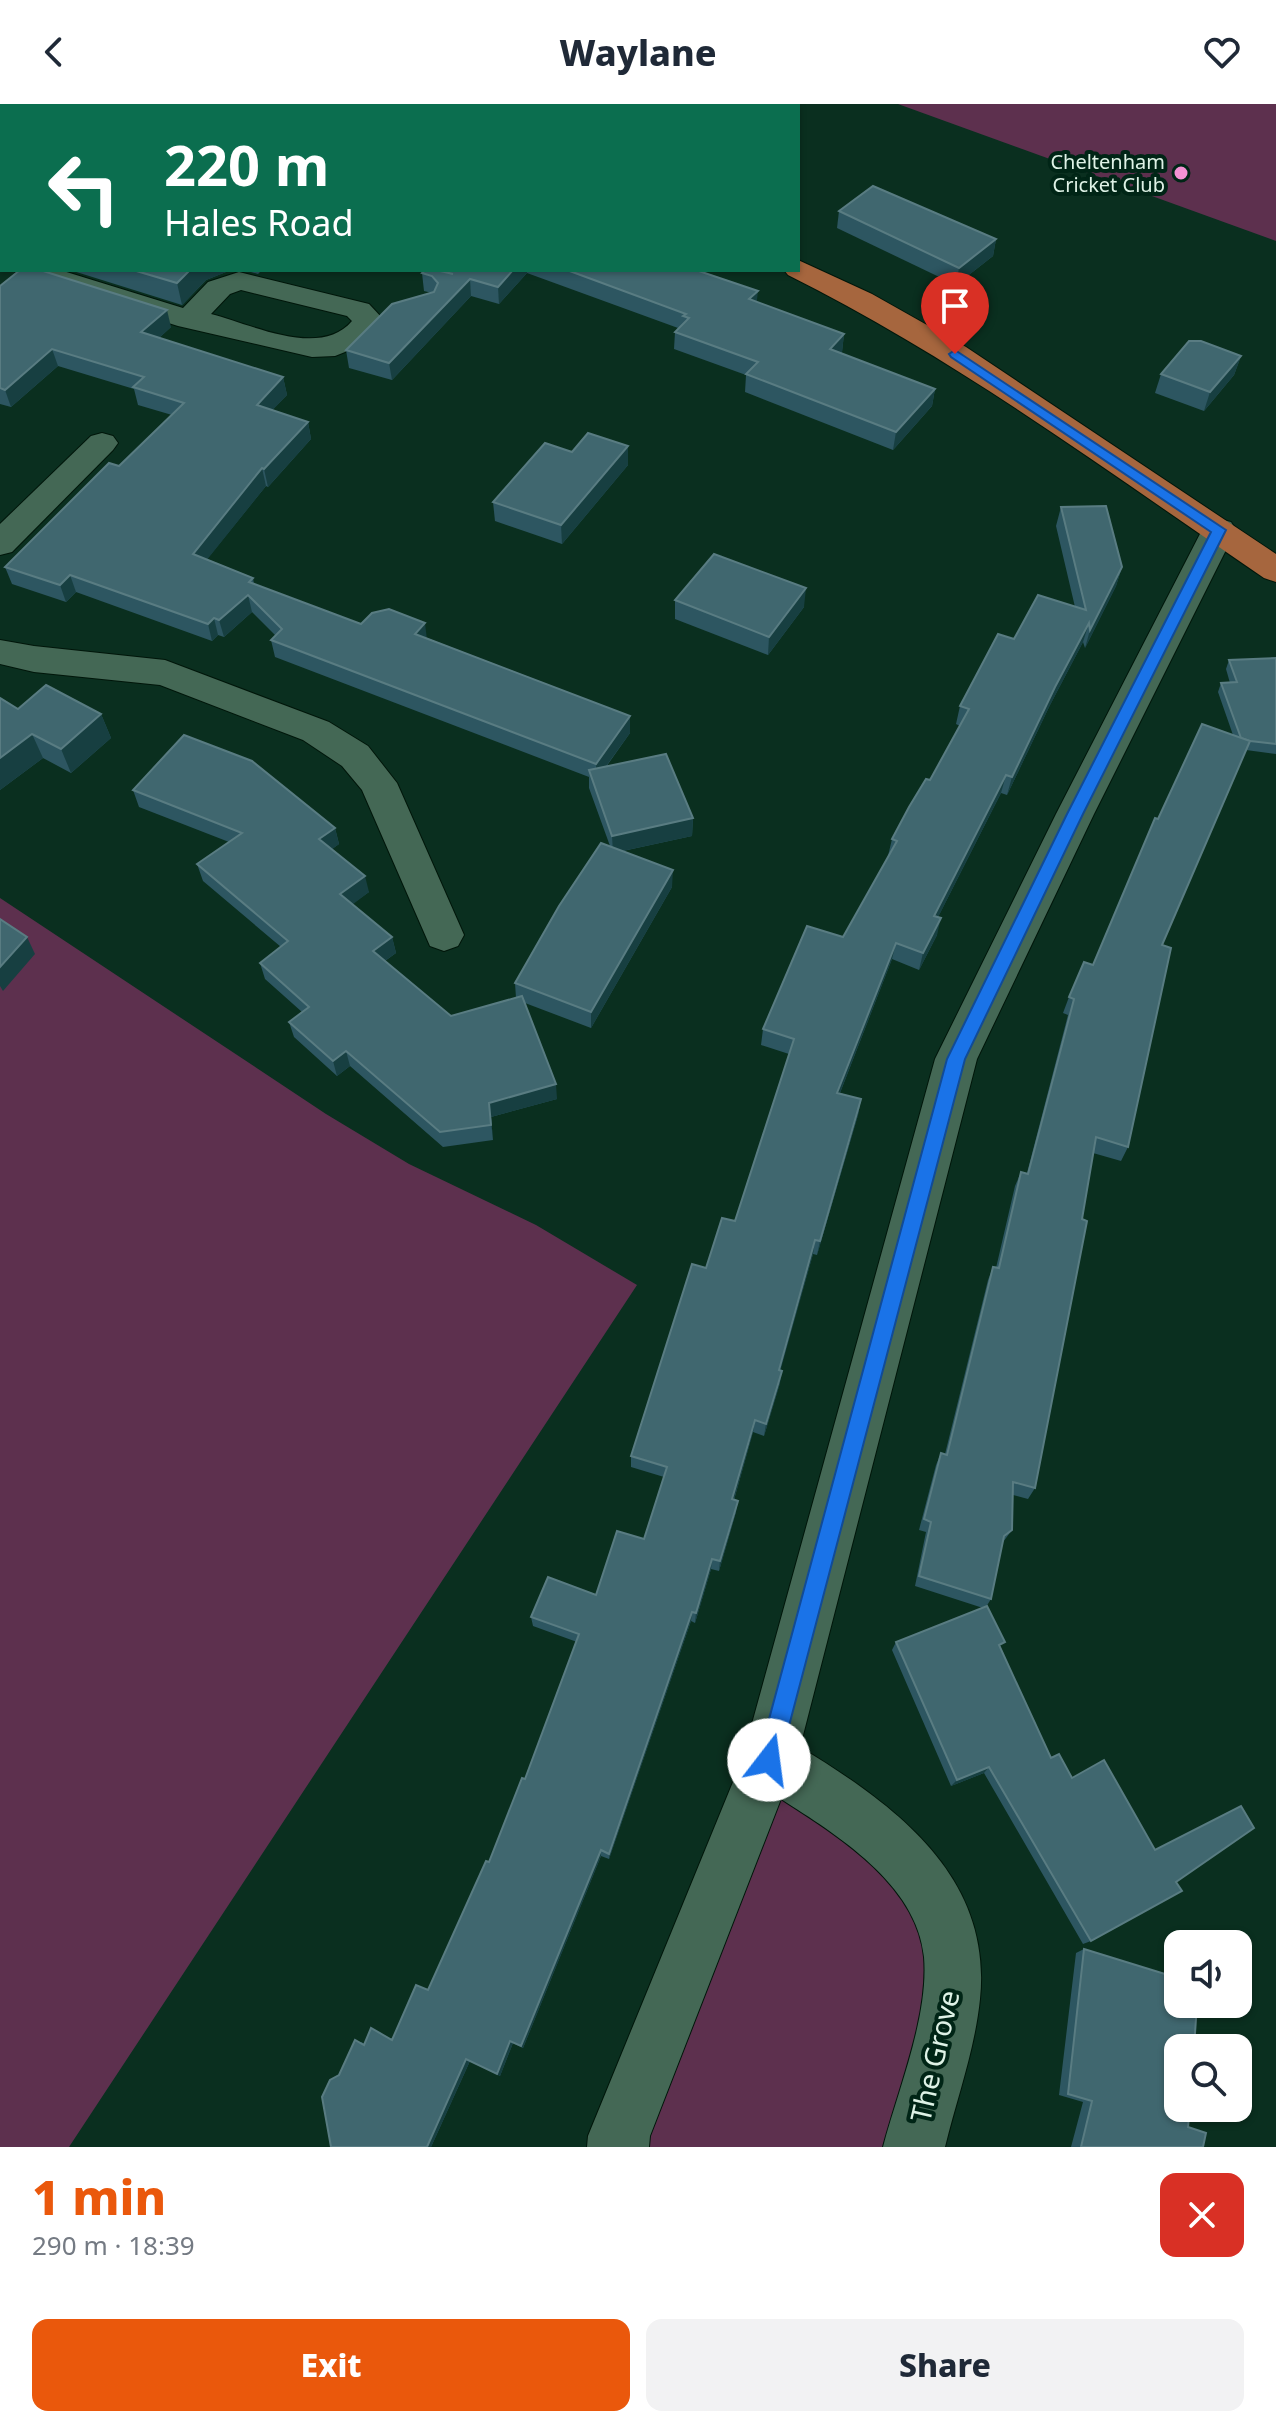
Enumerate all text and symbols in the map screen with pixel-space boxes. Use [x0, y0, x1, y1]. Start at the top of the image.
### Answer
text: Waylane [559, 28, 717, 77]
icon: back [32, 30, 76, 74]
icon: heart [1200, 30, 1244, 74]
text: 220 m [164, 126, 329, 202]
icon: left [32, 136, 136, 240]
place label: Cheltenham Cricket Club [1050, 148, 1165, 198]
marker: Cheltenham Cricket Club [1172, 164, 1190, 182]
text: Hales Road [164, 198, 354, 247]
pin [921, 272, 989, 354]
icon: arrive [933, 284, 977, 328]
position arrow [727, 1718, 811, 1802]
map controls [1164, 1930, 1252, 2122]
button: sound [1164, 1930, 1252, 2018]
street label: The Grove [900, 1986, 968, 2125]
button: search [1164, 2034, 1252, 2122]
text: 1 min [32, 2164, 166, 2229]
button: close [1160, 2173, 1244, 2257]
text: 290 m · 18:39 [32, 2227, 195, 2263]
button: Exit [32, 2319, 630, 2411]
button: Share [646, 2319, 1244, 2411]

